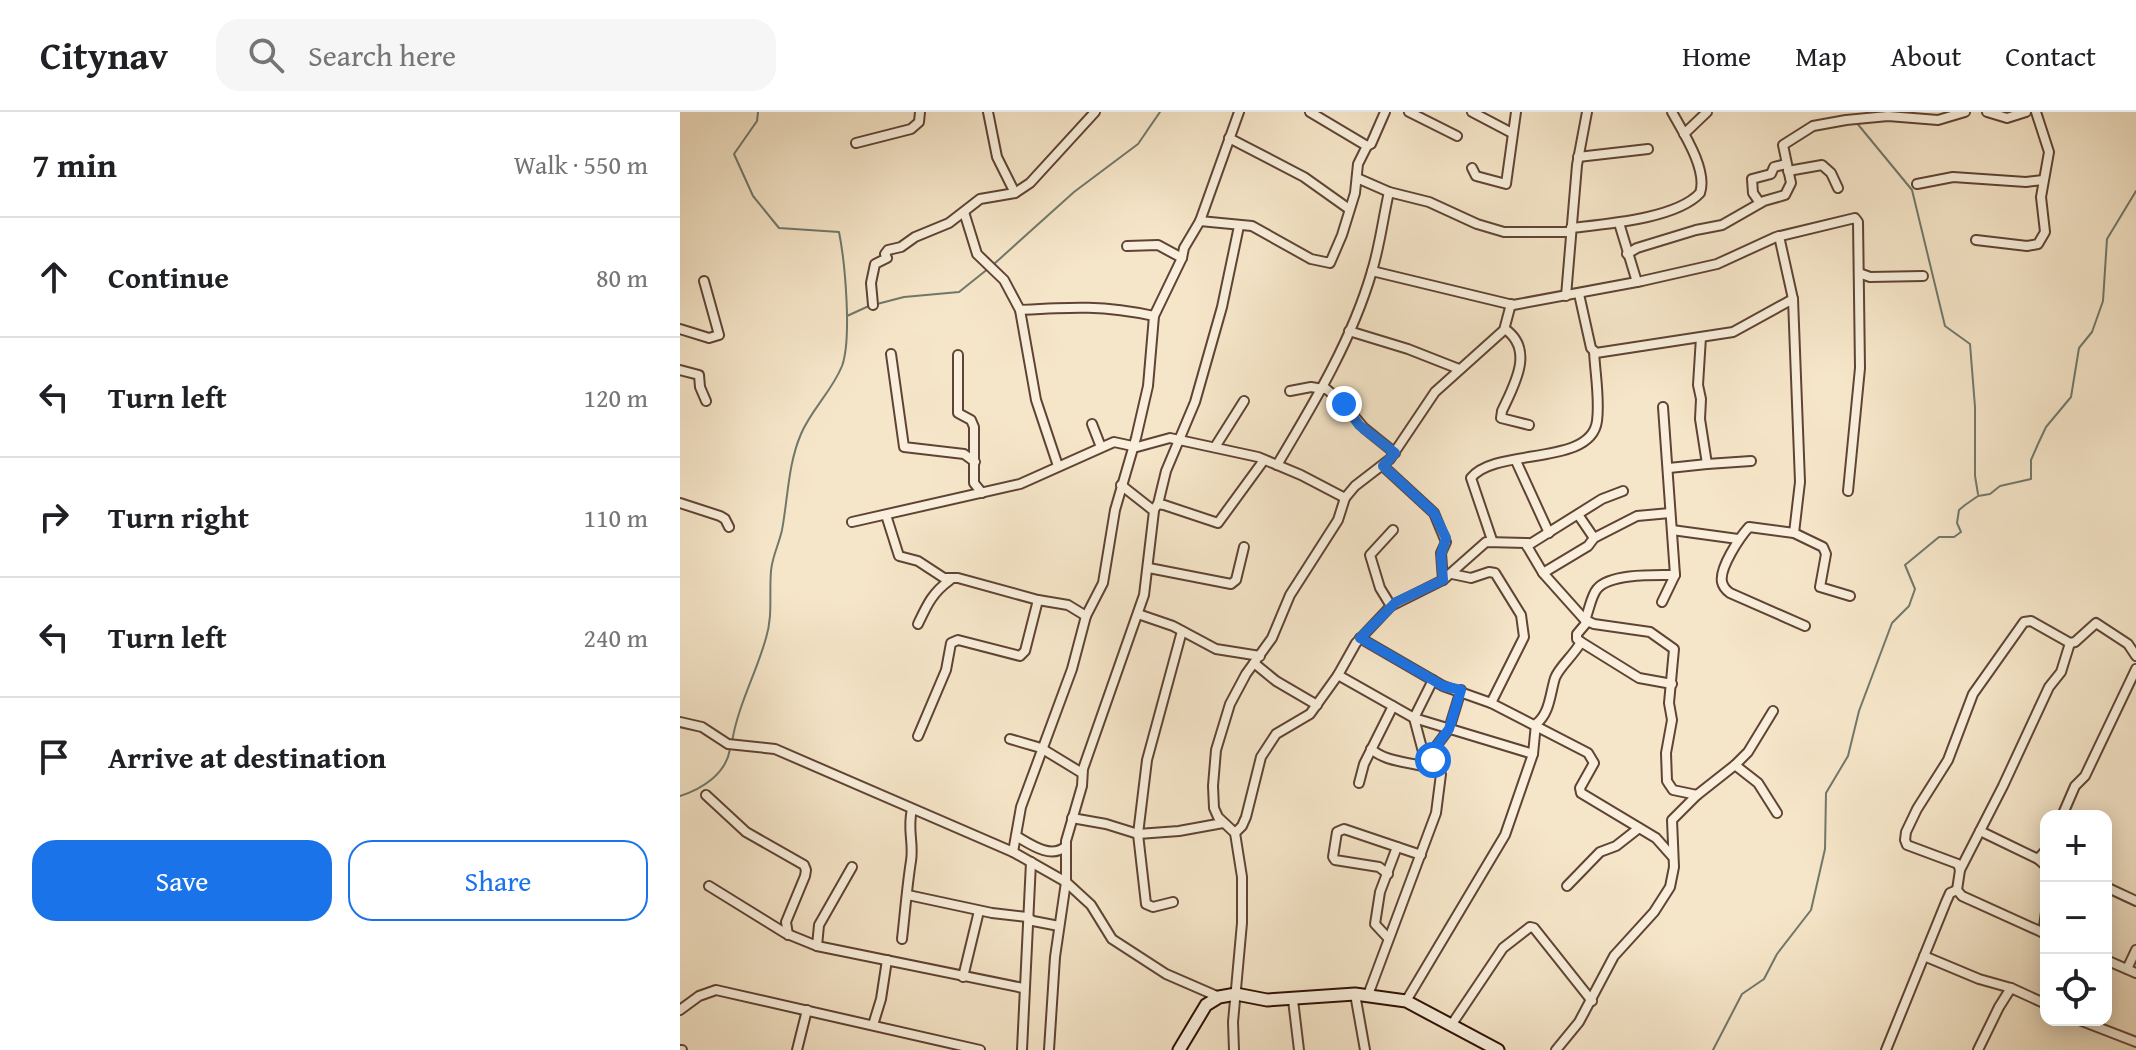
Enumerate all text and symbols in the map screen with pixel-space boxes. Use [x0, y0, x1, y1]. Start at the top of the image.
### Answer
search box [216, 19, 776, 91]
text: Citynav [40, 27, 168, 83]
icon: search [244, 33, 288, 77]
text: Search here [308, 33, 456, 77]
text: Home [1682, 35, 1751, 76]
text: Map [1795, 35, 1847, 76]
text: About [1891, 35, 1961, 76]
text: Contact [2005, 35, 2096, 76]
text: 7 min [32, 140, 117, 189]
text: Walk · 550 m [514, 145, 648, 184]
icon: ahead [32, 255, 76, 299]
text: Continue [108, 255, 229, 299]
text: 80 m [596, 258, 648, 297]
icon: left [32, 375, 76, 419]
text: Turn left [108, 375, 227, 419]
text: 120 m [583, 378, 648, 417]
route end [1326, 386, 1362, 422]
icon: right [32, 495, 76, 539]
text: Turn right [108, 495, 249, 539]
text: 110 m [583, 498, 648, 537]
icon: left [32, 615, 76, 659]
text: Turn left [108, 615, 227, 659]
text: 240 m [583, 618, 648, 657]
icon: arrive [32, 735, 76, 779]
text: Arrive at destination [108, 735, 386, 779]
route start [1415, 742, 1451, 778]
map controls [2040, 810, 2112, 1026]
button: + [2040, 810, 2112, 882]
button: Save [32, 840, 332, 921]
button: Share [348, 840, 648, 921]
button: − [2040, 882, 2112, 954]
button: locate [2040, 954, 2112, 1026]

